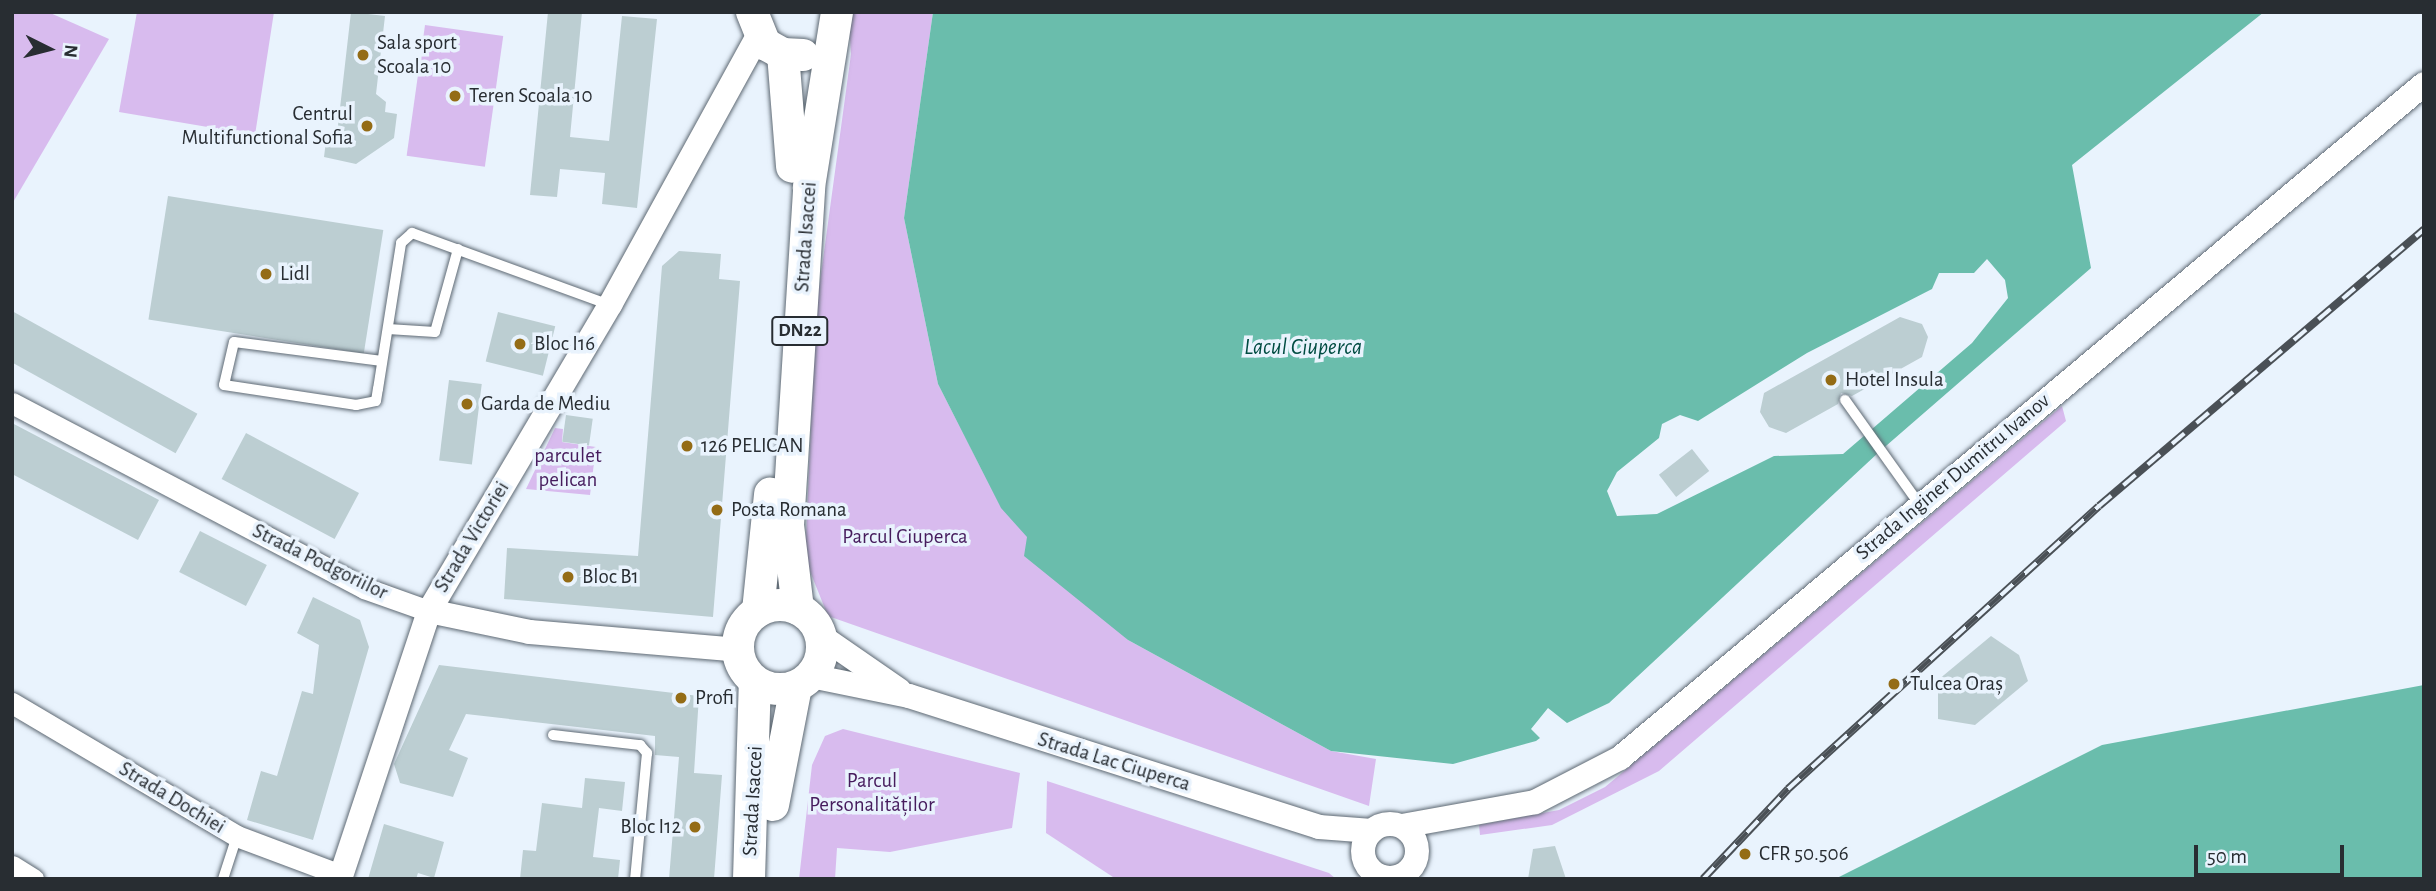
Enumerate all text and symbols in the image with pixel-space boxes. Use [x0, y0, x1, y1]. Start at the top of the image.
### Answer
north arrow [14, 14, 84, 84]
place label: Sala sport Scoala 10 [377, 30, 457, 80]
text: N [60, 44, 81, 59]
marker: Sala sport Scoala 10 [355, 47, 371, 63]
place label: Teren Scoala 10 [469, 83, 593, 109]
marker: Teren Scoala 10 [447, 88, 463, 104]
place label: Centrul Multifunctional Sofia [182, 101, 353, 151]
marker: Centrul Multifunctional Sofia [359, 118, 375, 134]
street label: Strada Isaccei [790, 181, 822, 293]
place label: Lidl [280, 261, 310, 287]
marker: Lidl [258, 266, 274, 282]
road number: DN22 [770, 316, 830, 346]
place label: Bloc I16 [534, 331, 595, 357]
water label: Lacul Ciuperca [1244, 334, 1362, 362]
marker: Bloc I16 [512, 336, 528, 352]
place label: Hotel Insula [1845, 367, 1944, 393]
marker: Hotel Insula [1823, 372, 1839, 388]
street label: Strada Inginer Dumitru Ivanov [1851, 388, 2055, 566]
place label: Garda de Mediu [481, 391, 610, 417]
marker: Garda de Mediu [459, 396, 475, 412]
place label: 126 PELICAN [701, 433, 804, 459]
marker: 126 PELICAN [679, 438, 695, 454]
park label: parculet pelican [534, 443, 602, 493]
street label: Strada Victoriei [429, 477, 515, 597]
place label: Posta Romana [731, 497, 847, 523]
marker: Posta Romana [709, 502, 725, 518]
street label: Strada Podgoriilor [248, 518, 392, 606]
park label: Parcul Ciuperca [842, 524, 968, 550]
place label: Bloc B1 [582, 564, 639, 590]
marker: Bloc B1 [560, 569, 576, 585]
place label: Tulcea Oraș [1910, 671, 2003, 697]
marker: Tulcea Oraș [1884, 674, 1904, 694]
place label: Profi [695, 685, 734, 711]
marker: Profi [673, 690, 689, 706]
street label: Strada Lac Ciuperca [1035, 727, 1193, 797]
street label: Strada Isaccei [738, 745, 768, 857]
street label: Strada Dochiei [114, 756, 230, 840]
park label: Parcul Personalităților [809, 768, 935, 818]
place label: Bloc I12 [620, 814, 681, 840]
marker: Bloc I12 [687, 819, 703, 835]
scale bar [2198, 832, 2348, 876]
place label: CFR 50.506 [1759, 841, 1849, 867]
marker: CFR 50.506 [1737, 846, 1753, 862]
text: 50 m [2207, 846, 2247, 867]

